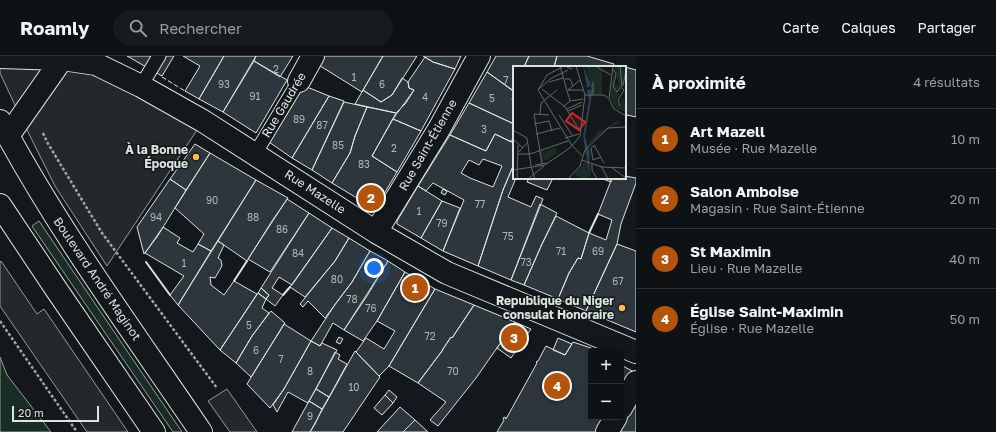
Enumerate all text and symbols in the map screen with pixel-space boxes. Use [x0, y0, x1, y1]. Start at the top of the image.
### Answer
search box [113, 10, 393, 46]
text: Roamly [20, 16, 89, 39]
icon: search [127, 17, 149, 39]
text: Rechercher [159, 19, 242, 37]
text: Carte [782, 19, 819, 36]
text: Calques [841, 19, 896, 36]
text: Partager [918, 19, 976, 36]
house number: 2 [273, 63, 279, 75]
inset map [513, 66, 626, 179]
street label: Rue Gaudrée [258, 69, 309, 140]
house number: 1 [352, 71, 357, 83]
text: À proximité [652, 72, 746, 93]
house number: 7 [503, 74, 509, 86]
text: 4 résultats [913, 74, 980, 90]
house number: 93 [218, 78, 230, 90]
house number: 6 [379, 78, 385, 90]
house number: 91 [250, 90, 261, 102]
house number: 4 [422, 91, 428, 103]
house number: 5 [489, 92, 495, 104]
street label: Rue Saint-Étienne [395, 96, 460, 193]
house number: 89 [293, 113, 305, 125]
house number: 87 [316, 119, 328, 131]
text: Art Mazell [690, 122, 765, 140]
house number: 3 [481, 123, 487, 135]
text: 1 [662, 131, 668, 147]
text: 10 m [951, 131, 980, 147]
house number: 85 [332, 139, 344, 151]
text: Musée · Rue Mazelle [690, 140, 817, 156]
place label: À la Bonne Époque [125, 142, 188, 171]
house number: 2 [391, 142, 397, 154]
marker: À la Bonne Époque [191, 152, 201, 162]
house number: 83 [358, 158, 370, 170]
street label: Rue Mazelle [282, 166, 349, 217]
text: Salon Amboise [690, 182, 799, 200]
pin: 2 [358, 183, 384, 213]
text: 2 [661, 191, 669, 207]
text: 20 m [950, 191, 980, 207]
house number: 90 [206, 194, 218, 206]
house number: 77 [475, 198, 485, 210]
text: Magasin · Rue Saint-Étienne [690, 200, 864, 216]
house number: 1 [417, 205, 422, 217]
house number: 94 [150, 211, 162, 223]
house number: 88 [247, 211, 259, 223]
street label: Boulevard André Maginot [51, 214, 144, 343]
house number: 79 [436, 217, 448, 229]
house number: 86 [276, 223, 288, 235]
house number: 75 [502, 230, 514, 242]
text: St Maximin [690, 242, 771, 260]
house number: 71 [556, 245, 566, 257]
house number: 69 [592, 245, 604, 257]
house number: 84 [292, 247, 304, 259]
text: 3 [661, 251, 669, 267]
text: 40 m [949, 251, 980, 267]
house number: 73 [520, 256, 532, 268]
house number: 1 [182, 257, 187, 269]
your location [364, 258, 384, 278]
text: Lieu · Rue Mazelle [690, 260, 802, 276]
house number: 80 [331, 273, 343, 285]
pin: 1 [402, 273, 428, 303]
house number: 67 [612, 275, 624, 287]
house number: 78 [346, 293, 358, 305]
place label: Republique du Niger consulat Honoraire [496, 293, 614, 322]
house number: 76 [365, 302, 377, 314]
text: Église Saint-Maximin [690, 302, 843, 320]
marker: Republique du Niger consulat Honoraire [617, 303, 627, 313]
text: 4 [661, 311, 669, 327]
text: 50 m [950, 311, 980, 327]
house number: 5 [246, 319, 252, 331]
text: Église · Rue Mazelle [690, 320, 814, 336]
pin: 3 [501, 323, 527, 353]
house number: 72 [424, 330, 436, 342]
house number: 6 [253, 344, 259, 356]
map controls [588, 348, 624, 420]
button: + [588, 348, 624, 384]
house number: 7 [278, 353, 284, 365]
house number: 8 [307, 365, 313, 377]
house number: 70 [447, 365, 459, 377]
pin: 4 [544, 371, 570, 401]
house number: 10 [348, 381, 360, 393]
button: − [588, 384, 624, 420]
scale bar [12, 404, 99, 423]
text: 20 m [18, 406, 44, 419]
house number: 9 [307, 410, 313, 422]

